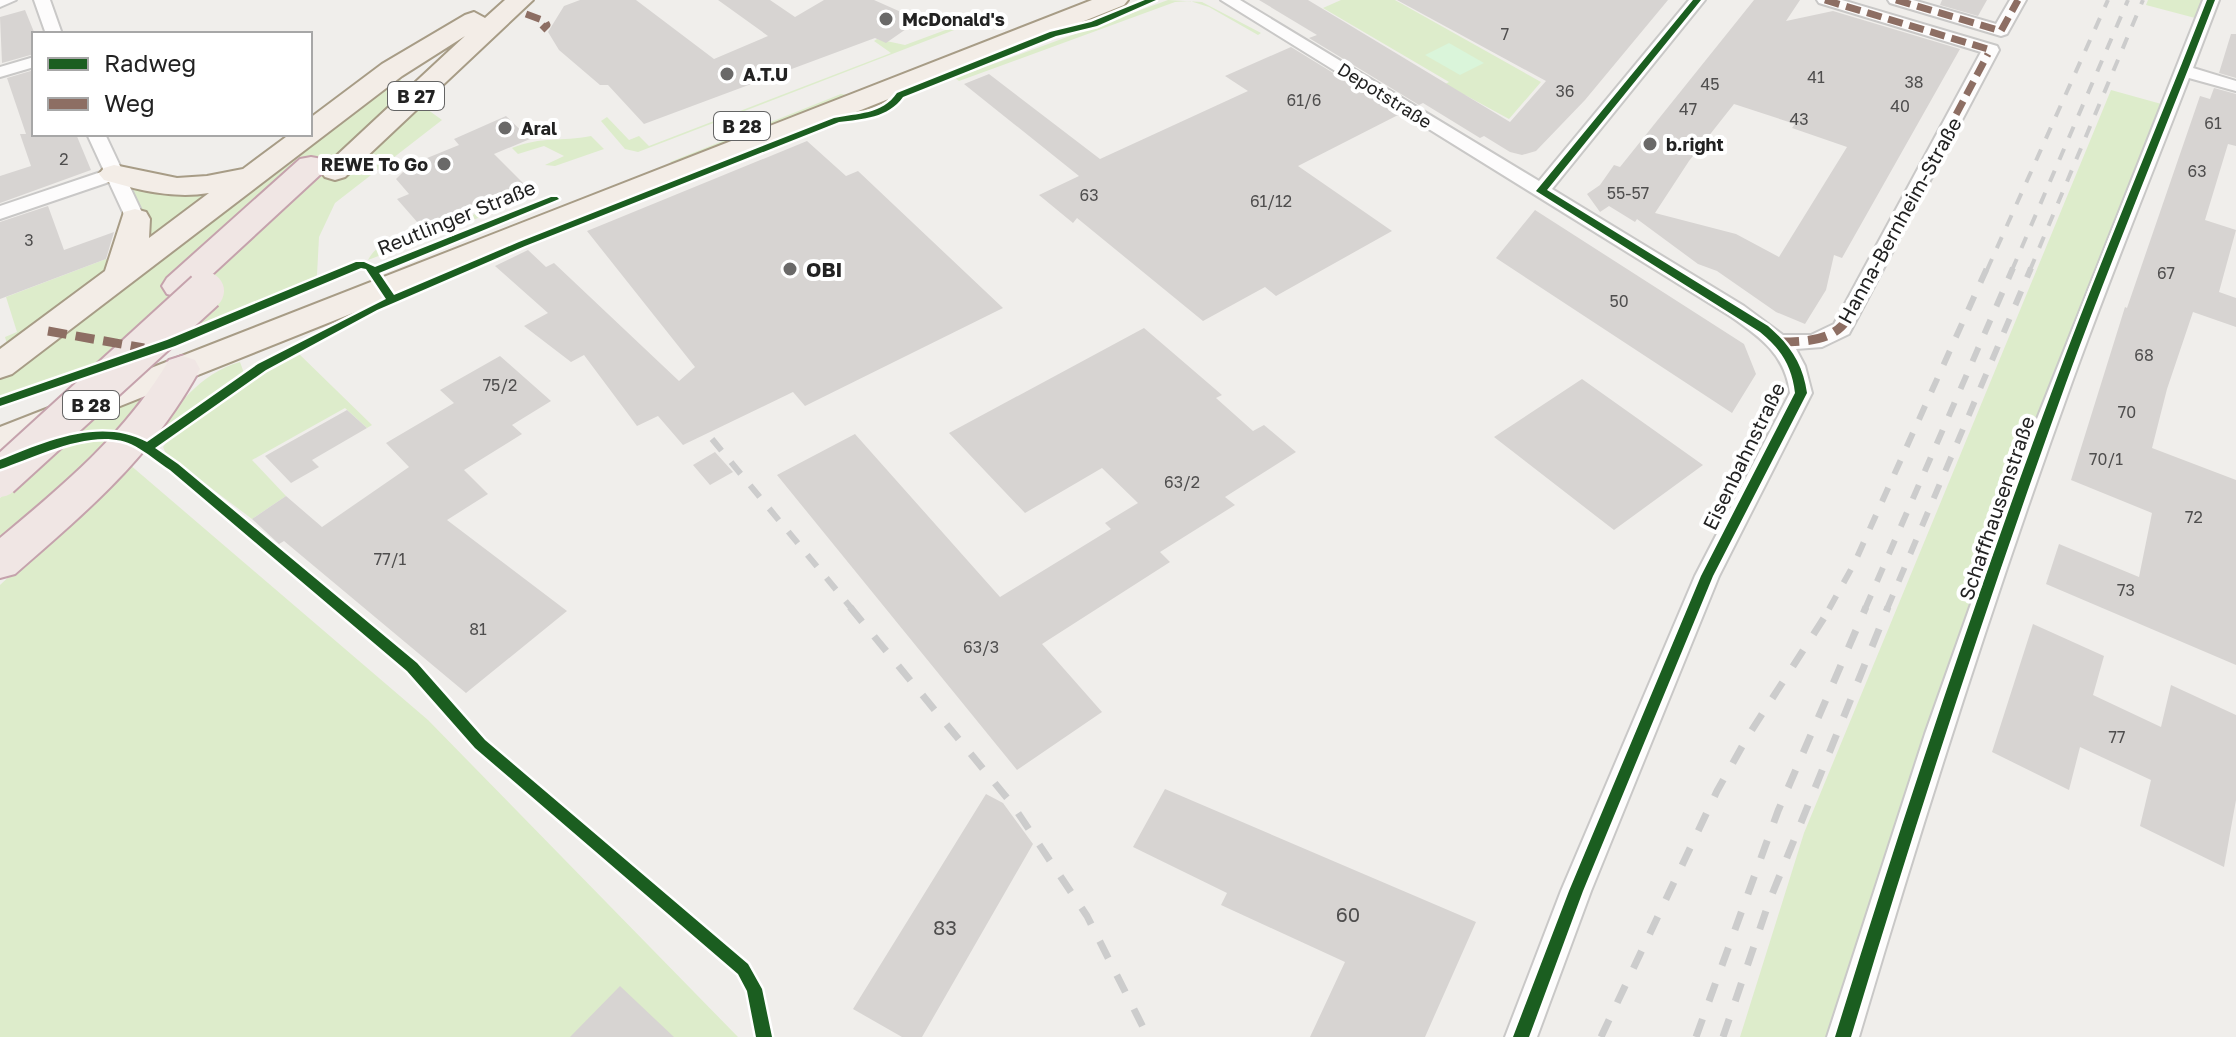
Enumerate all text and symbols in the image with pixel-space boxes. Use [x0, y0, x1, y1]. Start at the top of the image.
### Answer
place label: McDonald's [902, 8, 1005, 30]
marker: McDonald's [877, 10, 895, 28]
house number: 7 [1501, 24, 1509, 44]
legend [32, 32, 312, 136]
text: Radweg [104, 48, 196, 77]
street label: Depotstraße [1334, 57, 1436, 133]
place label: A.T.U [743, 63, 788, 85]
marker: A.T.U [718, 65, 736, 83]
house number: 41 [1807, 67, 1825, 87]
house number: 38 [1904, 72, 1924, 92]
house number: 45 [1700, 74, 1720, 94]
house number: 36 [1555, 81, 1575, 101]
road number: B 27 [388, 82, 444, 110]
text: Weg [104, 88, 155, 117]
house number: 61/6 [1287, 90, 1321, 110]
house number: 40 [1890, 96, 1910, 116]
house number: 47 [1679, 99, 1697, 119]
house number: 43 [1789, 109, 1809, 129]
road number: B 28 [714, 112, 770, 140]
street label: Hanna-Bernheim-Straße [1832, 113, 1966, 327]
house number: 61 [2204, 113, 2222, 133]
place label: Aral [521, 117, 557, 139]
marker: Aral [496, 119, 514, 137]
place label: b.right [1666, 133, 1724, 155]
marker: b.right [1641, 135, 1659, 153]
house number: 2 [59, 149, 69, 169]
place label: REWE To Go [321, 153, 428, 175]
marker: REWE To Go [435, 155, 453, 173]
house number: 63 [2187, 161, 2207, 181]
street label: Reutlinger Straße [373, 174, 539, 260]
house number: 55-57 [1607, 183, 1649, 203]
house number: 63 [1079, 185, 1099, 205]
house number: 61/12 [1250, 191, 1292, 211]
house number: 3 [24, 230, 34, 250]
place label: OBI [806, 257, 842, 281]
marker: OBI [781, 260, 799, 278]
house number: 67 [2157, 263, 2175, 283]
house number: 50 [1609, 291, 1629, 311]
house number: 68 [2134, 345, 2154, 365]
house number: 75/2 [483, 375, 517, 395]
street label: Eisenbahnstraße [1697, 378, 1789, 534]
road number: B 28 [63, 391, 119, 419]
house number: 70 [2118, 402, 2136, 422]
street label: Schaffhausenstraße [1953, 413, 2039, 603]
house number: 70/1 [2089, 449, 2123, 469]
house number: 63/2 [1164, 472, 1200, 492]
house number: 72 [2185, 507, 2203, 527]
house number: 77/1 [374, 549, 406, 569]
house number: 73 [2117, 580, 2135, 600]
house number: 81 [469, 619, 487, 639]
house number: 63/3 [963, 637, 999, 657]
house number: 77 [2109, 727, 2125, 747]
house number: 60 [1336, 902, 1360, 926]
house number: 83 [933, 915, 957, 939]

